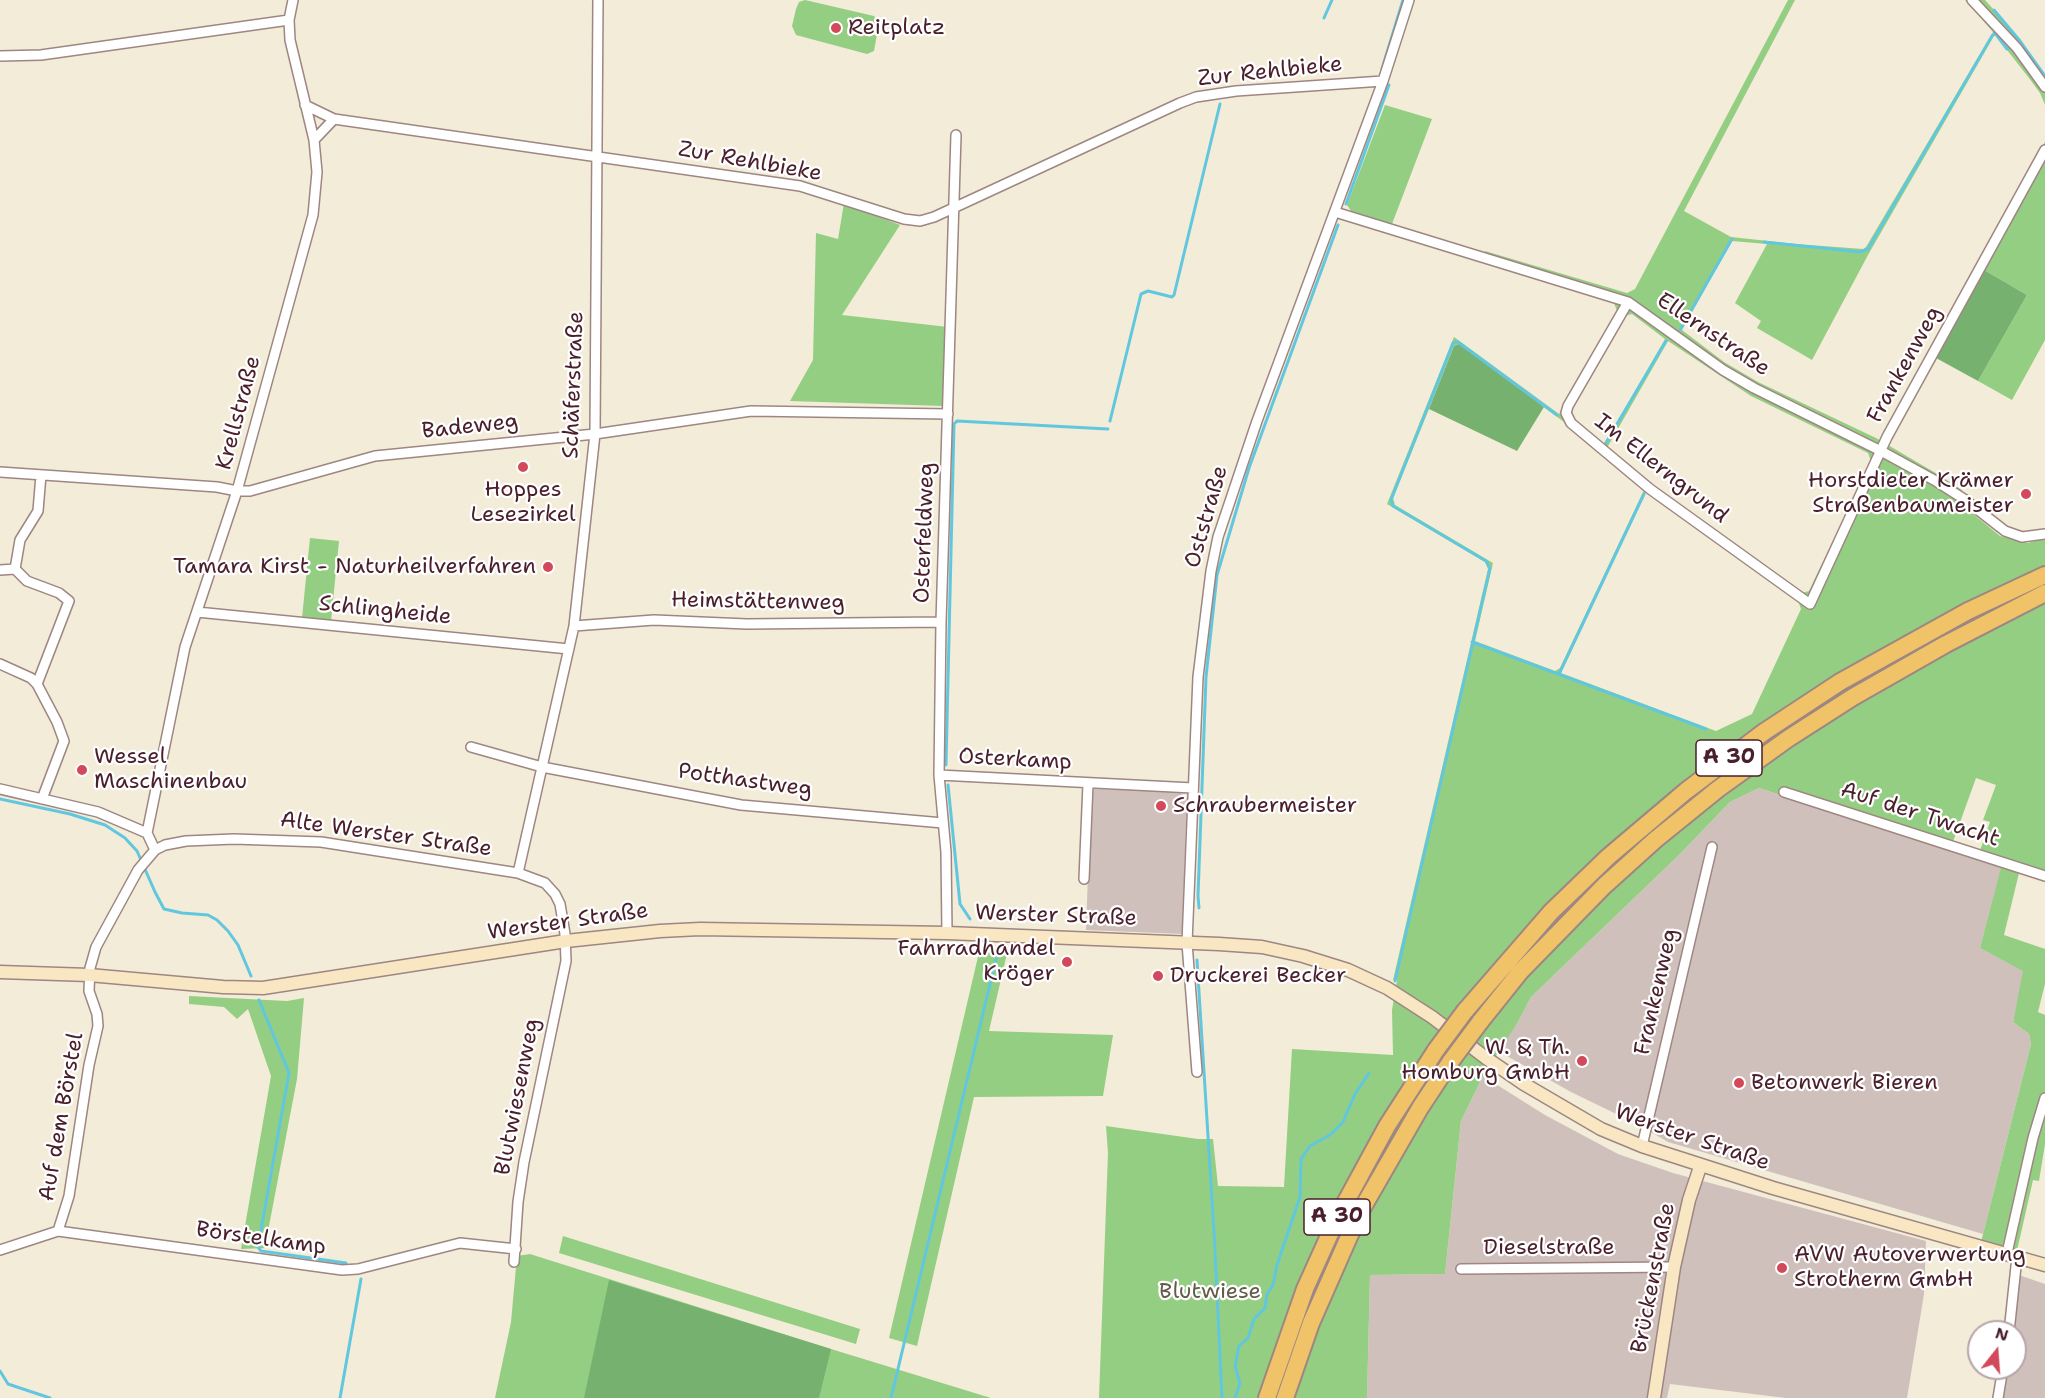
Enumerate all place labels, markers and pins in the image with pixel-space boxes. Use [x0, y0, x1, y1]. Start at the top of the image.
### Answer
place label: Reitplatz [848, 15, 945, 41]
marker: Reitplatz [829, 21, 843, 35]
marker: Hoppes Lesezirkel [516, 460, 530, 474]
place label: Horstdieter Krämer Straßenbaumeister [1808, 468, 2014, 520]
place label: Hoppes Lesezirkel [470, 477, 576, 528]
marker: Horstdieter Krämer Straßenbaumeister [2019, 487, 2033, 501]
place label: Tamara Kirst - Naturheilverfahren [173, 554, 536, 580]
marker: Tamara Kirst - Naturheilverfahren [541, 560, 555, 574]
place label: Wessel Maschinenbau [94, 744, 247, 796]
marker: Wessel Maschinenbau [75, 763, 89, 777]
place label: Schraubermeister [1173, 793, 1357, 819]
marker: Schraubermeister [1154, 799, 1168, 813]
place label: Fahrradhandel Kröger [898, 936, 1055, 987]
marker: Fahrradhandel Kröger [1060, 955, 1074, 969]
place label: Druckerei Becker [1170, 963, 1346, 989]
marker: Druckerei Becker [1151, 969, 1165, 983]
place label: W. & Th. Homburg GmbH [1401, 1035, 1570, 1086]
marker: W. & Th. Homburg GmbH [1575, 1054, 1589, 1068]
place label: Betonwerk Bieren [1751, 1070, 1938, 1096]
marker: Betonwerk Bieren [1732, 1076, 1746, 1090]
place label: AVW Autoverwertung Strotherm GmbH [1794, 1242, 2026, 1294]
marker: AVW Autoverwertung Strotherm GmbH [1775, 1261, 1789, 1275]

